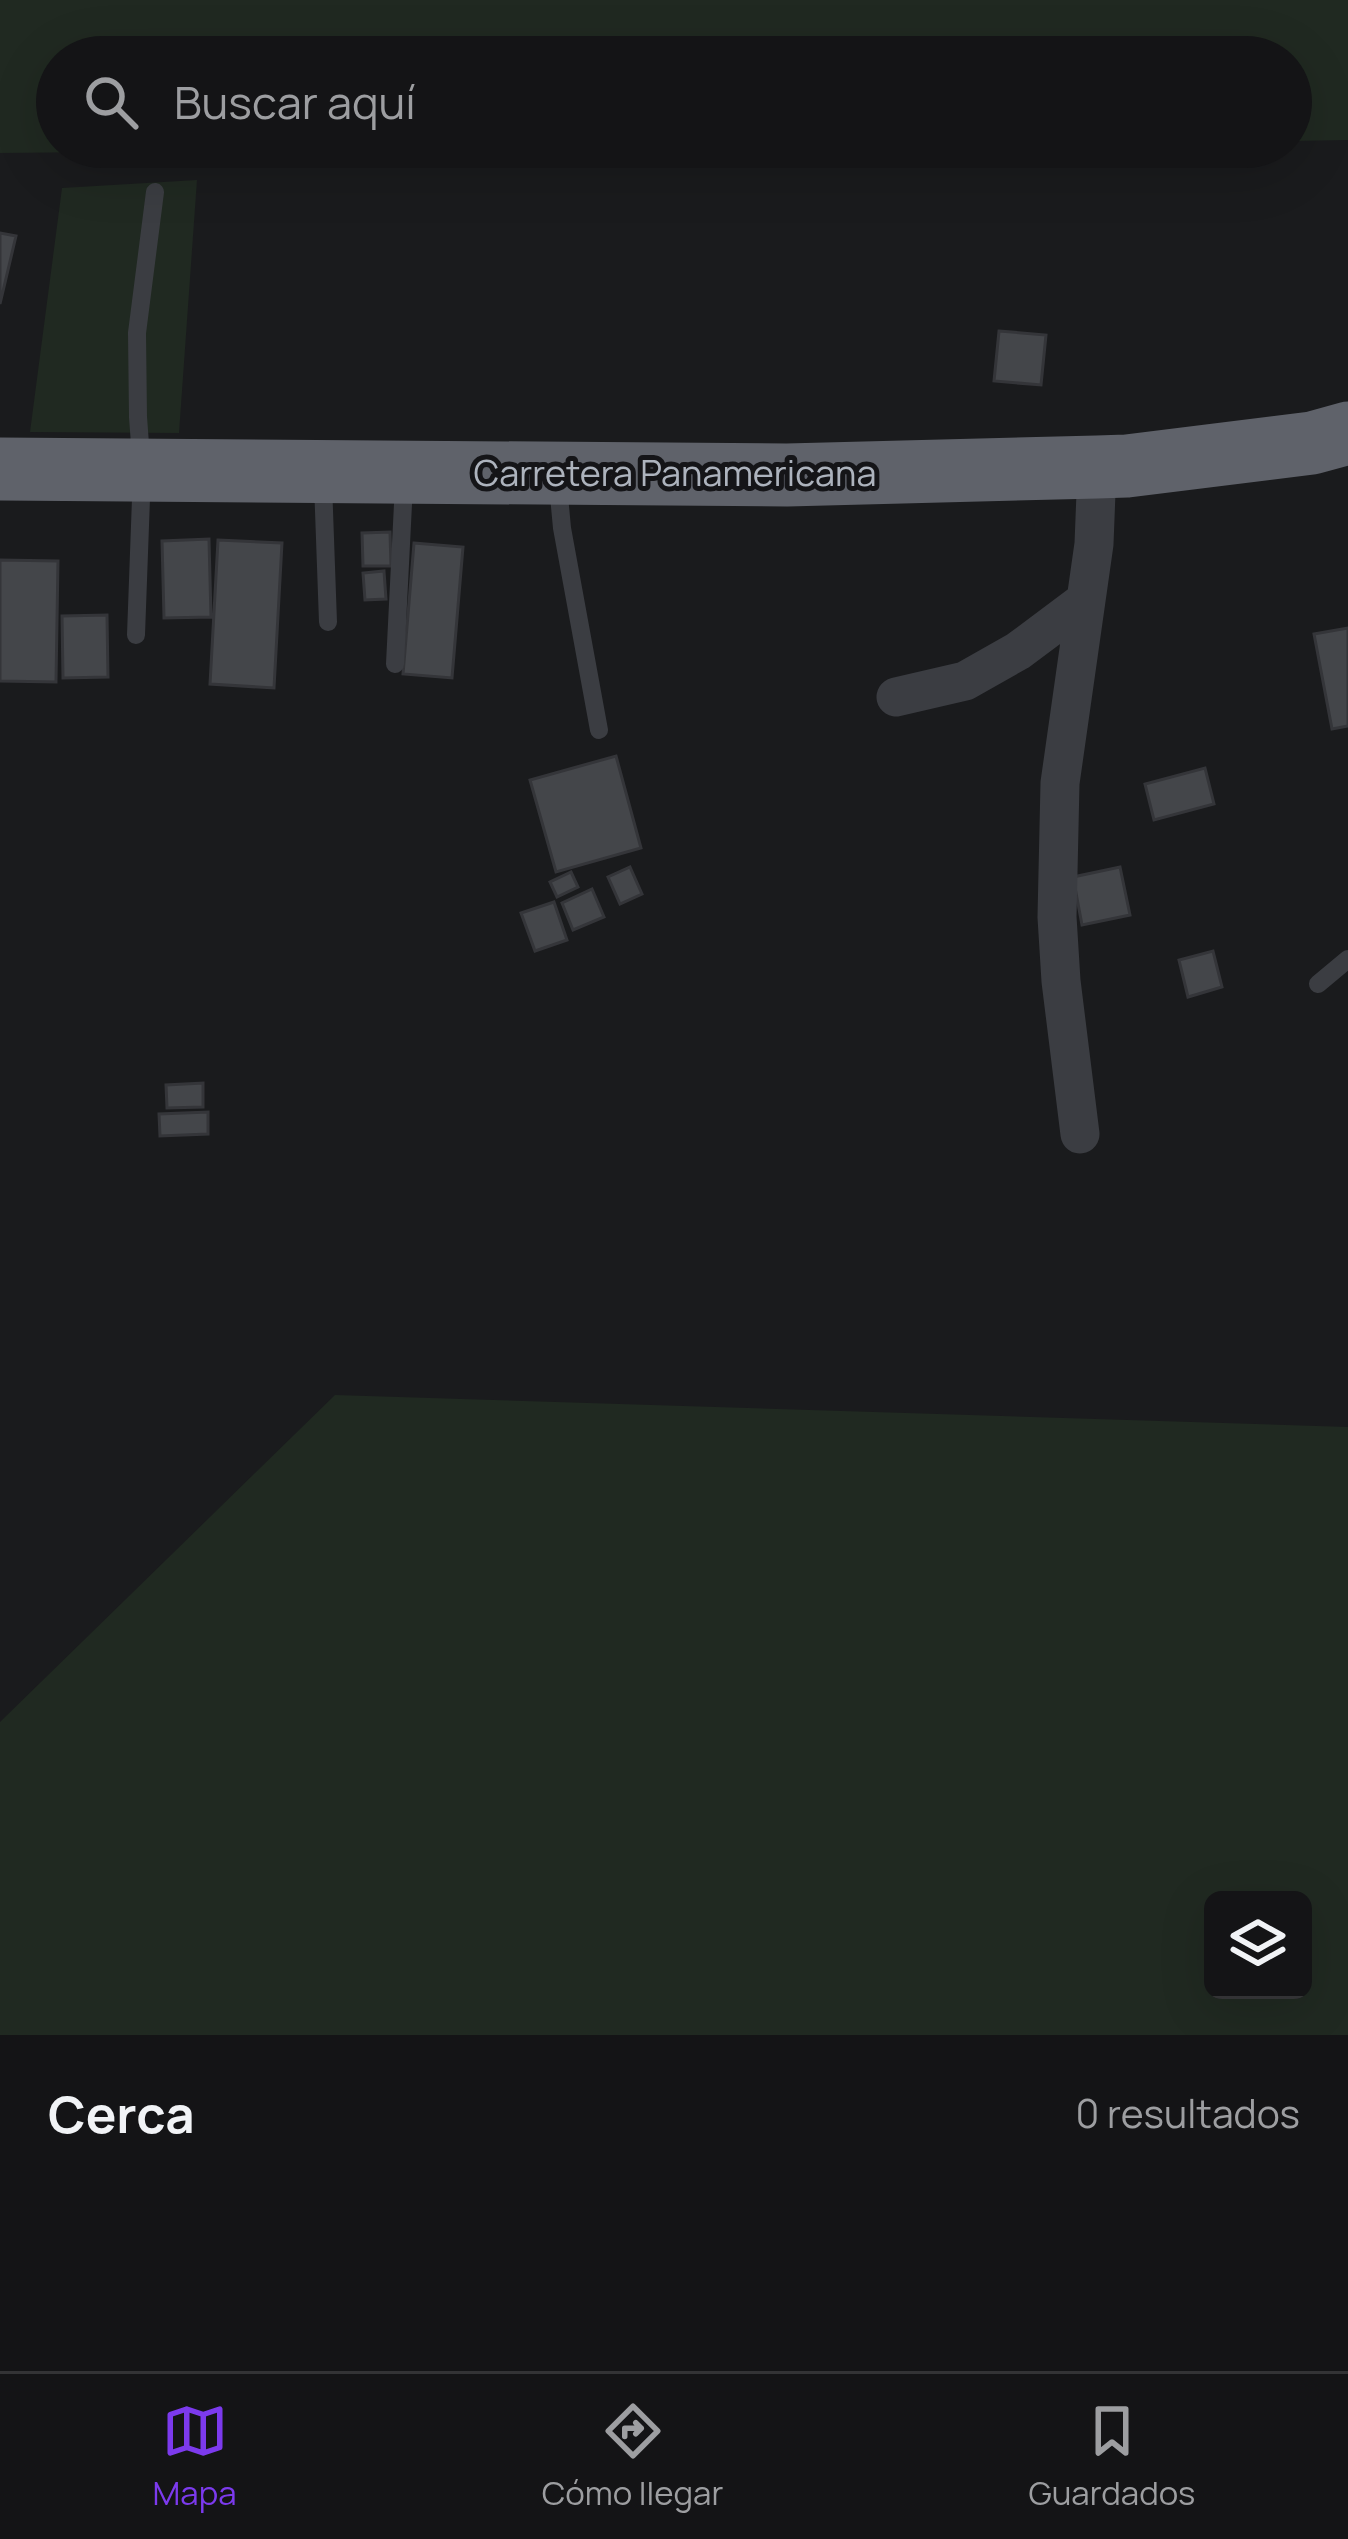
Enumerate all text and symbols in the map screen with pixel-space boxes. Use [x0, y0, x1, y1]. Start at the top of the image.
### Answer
search box [36, 36, 1312, 168]
icon: search [78, 69, 144, 135]
text: Buscar aquí [174, 71, 416, 133]
street label: Carretera Panamericana [474, 448, 876, 497]
map controls [1204, 1891, 1312, 1999]
button: layers [1204, 1891, 1312, 1999]
text: Cerca [48, 2079, 195, 2148]
text: 0 resultados [1075, 2086, 1300, 2140]
tab: Mapa [153, 2398, 237, 2515]
tab: Cómo llegar [542, 2398, 723, 2515]
tab: Guardados [1029, 2398, 1195, 2515]

